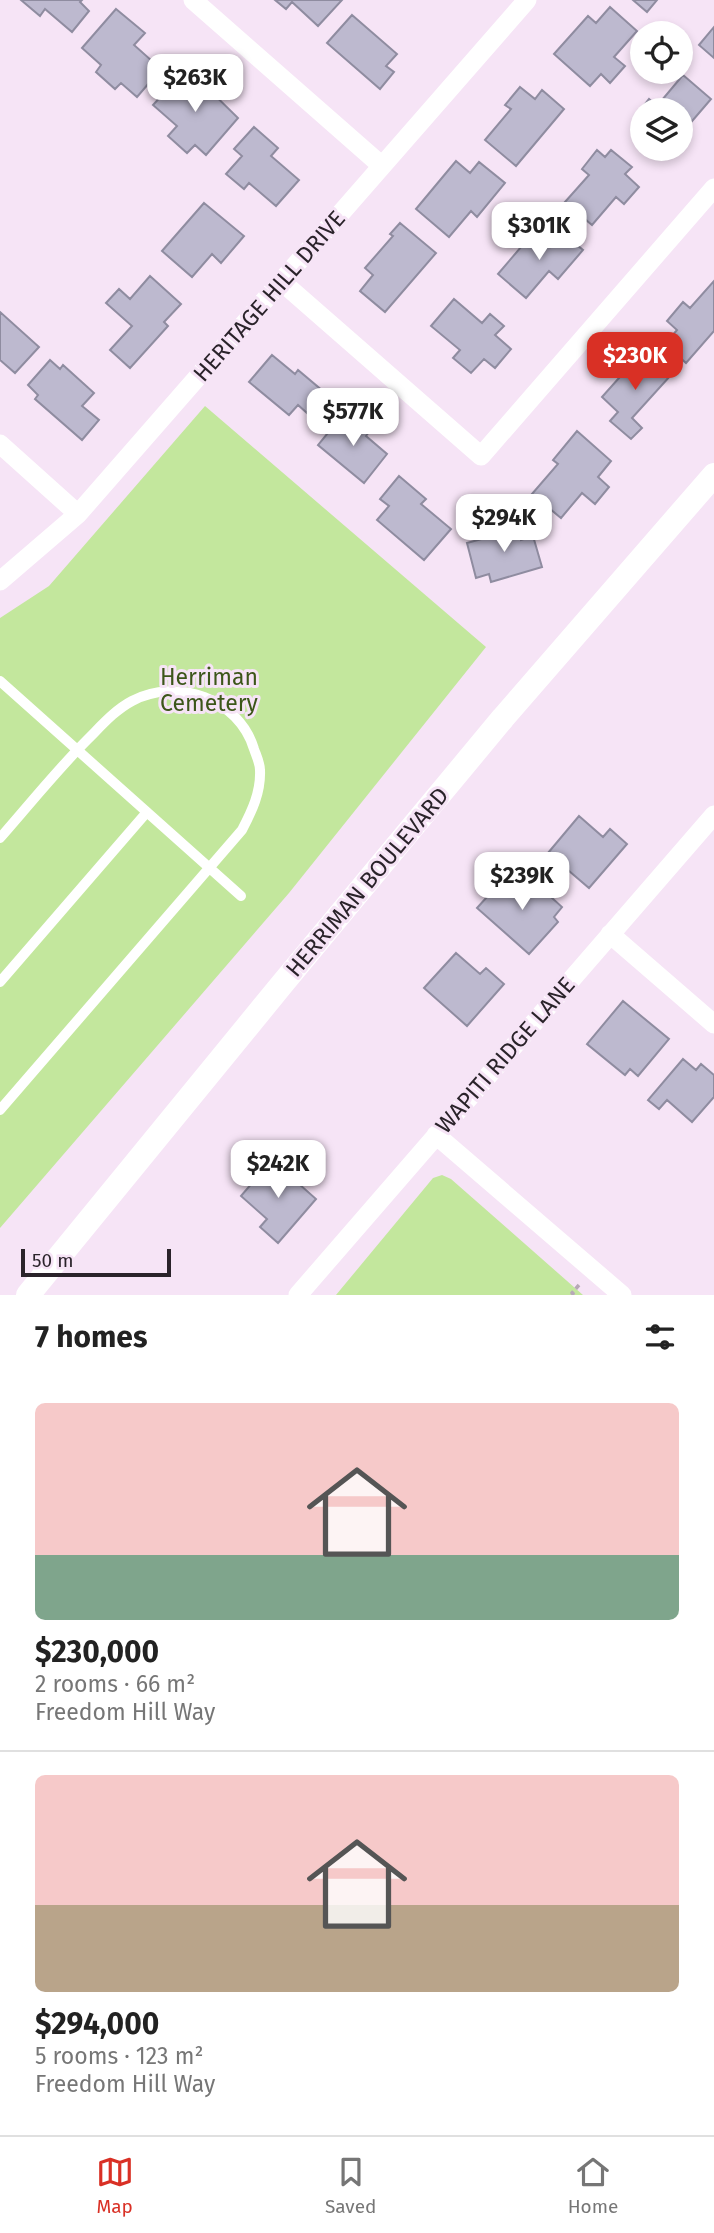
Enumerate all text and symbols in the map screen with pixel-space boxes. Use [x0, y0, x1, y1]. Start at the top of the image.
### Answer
map controls [630, 21, 693, 161]
button: locate [630, 21, 693, 84]
pin: $263K [146, 54, 244, 114]
text: $263K [163, 63, 227, 91]
button: layers [630, 98, 693, 161]
pin: $301K [490, 202, 588, 262]
street label: HERITAGE HILL DRIVE [187, 205, 351, 387]
text: $301K [508, 211, 570, 239]
pin: $230K [586, 332, 684, 392]
text: $230K [603, 341, 667, 369]
pin: $577K [304, 388, 402, 448]
text: $577K [323, 397, 383, 425]
pin: $294K [455, 494, 553, 554]
text: $294K [472, 503, 536, 531]
park label: Herriman Cemetery [160, 663, 259, 717]
street label: HERRIMAN BOULEVARD [280, 782, 454, 982]
pin: $239K [473, 852, 571, 912]
text: $239K [490, 861, 554, 889]
street label: WAPITI RIDGE LANE [429, 971, 581, 1139]
pin: $242K [229, 1140, 327, 1200]
text: $242K [247, 1149, 309, 1177]
scale bar [21, 1246, 172, 1278]
text: 50 m [32, 1249, 73, 1272]
icon: filters [641, 1318, 679, 1356]
text: 7 homes [35, 1319, 147, 1355]
icon: home [294, 1449, 420, 1575]
text: $230,000 [35, 1634, 159, 1670]
text: 2 rooms · 66 m² [35, 1670, 195, 1698]
text: Freedom Hill Way [35, 1698, 215, 1726]
icon: home [294, 1821, 420, 1947]
text: $294,000 [35, 2006, 159, 2042]
text: 5 rooms · 123 m² [35, 2042, 203, 2070]
text: Freedom Hill Way [35, 2070, 215, 2098]
tab: Map [96, 2153, 134, 2218]
tab: Saved [325, 2153, 376, 2218]
tab: Home [568, 2153, 618, 2218]

